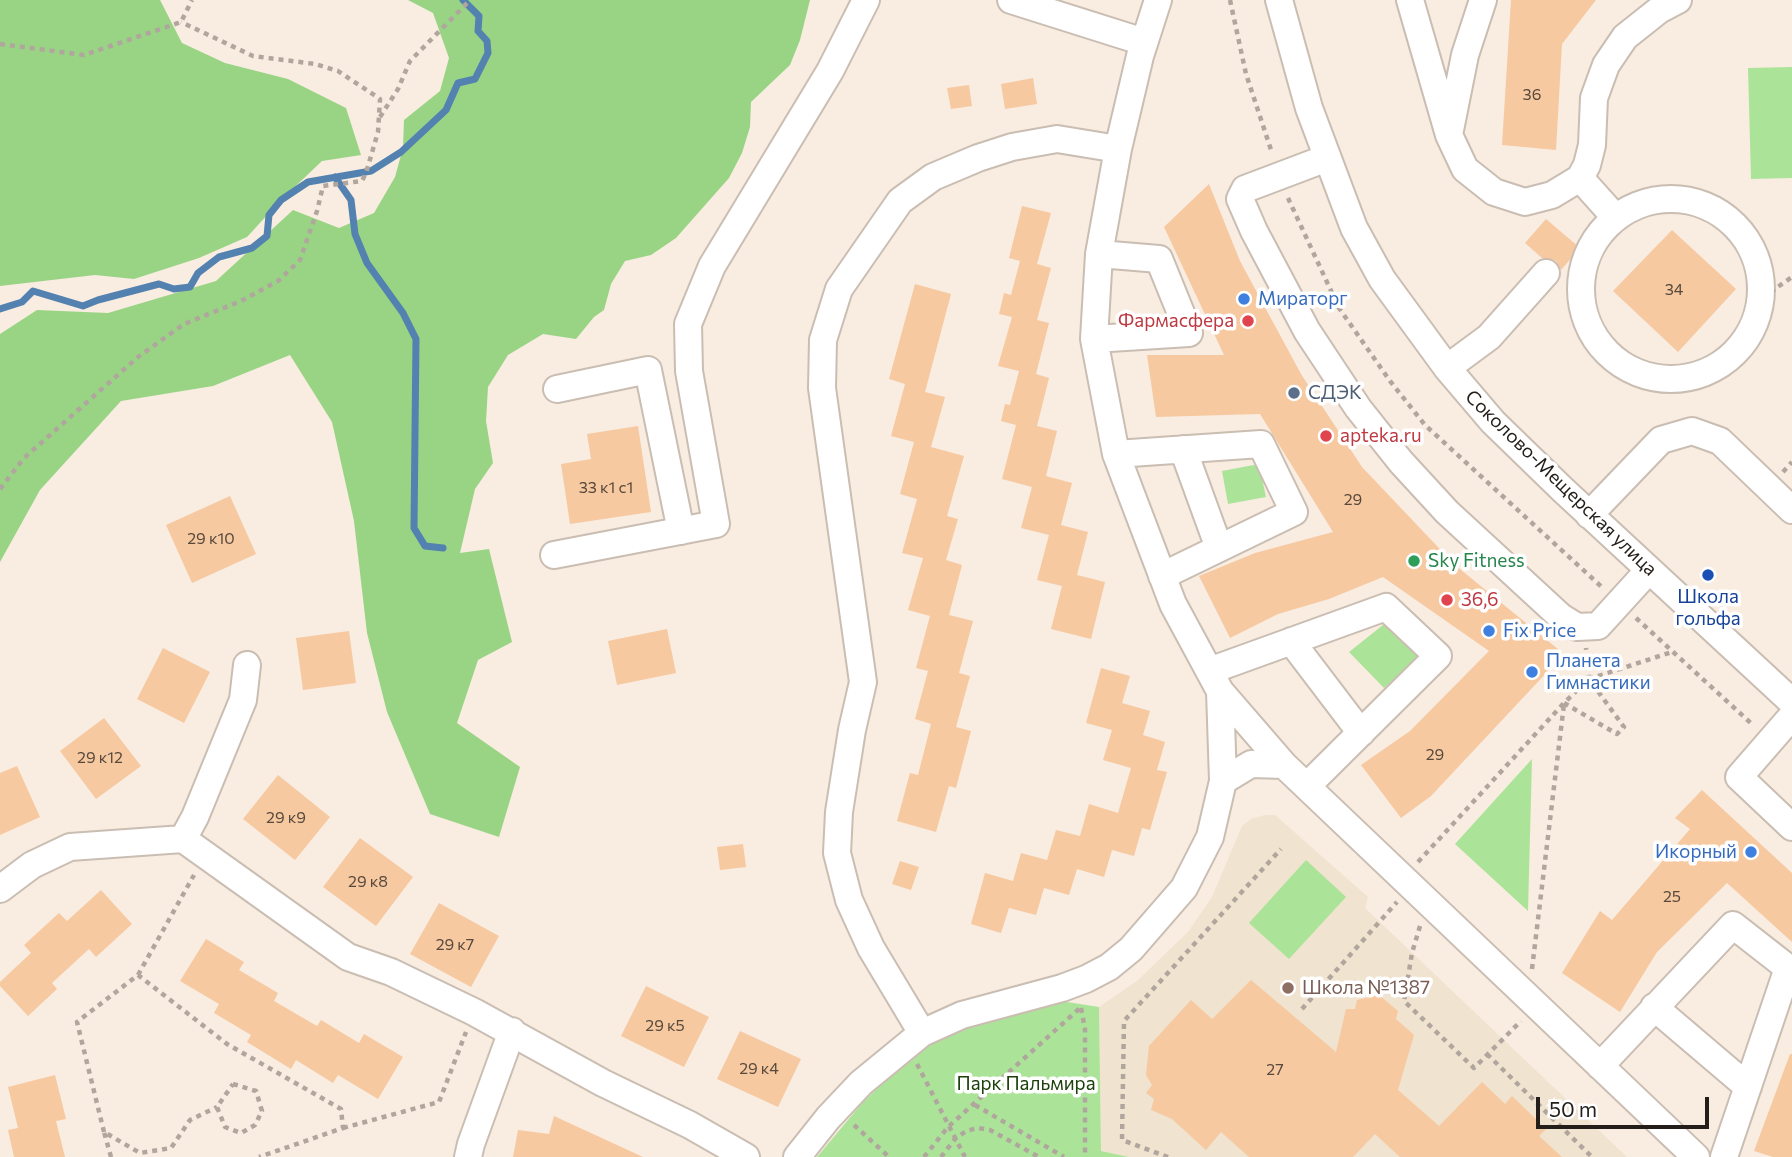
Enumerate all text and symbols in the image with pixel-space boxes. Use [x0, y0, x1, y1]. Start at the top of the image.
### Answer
house number: 36 [1523, 85, 1541, 105]
house number: 34 [1665, 280, 1683, 300]
place label: Мираторг [1258, 288, 1348, 310]
marker: Мираторг [1236, 291, 1252, 307]
place label: Фармасфера [1118, 310, 1234, 332]
marker: Фармасфера [1240, 313, 1256, 329]
place label: СДЭК [1308, 382, 1362, 404]
marker: СДЭК [1286, 385, 1302, 401]
street label: Соколово-Мещерская улица [1460, 385, 1662, 581]
place label: apteka.ru [1340, 425, 1422, 447]
marker: apteka.ru [1318, 428, 1334, 444]
house number: 33 к1 с1 [579, 478, 633, 498]
house number: 29 [1344, 490, 1362, 510]
house number: 29 к10 [187, 529, 235, 549]
place label: Sky Fitness [1428, 550, 1525, 572]
marker: Sky Fitness [1406, 553, 1422, 569]
marker: Школа гольфа [1700, 567, 1716, 583]
place label: Школа гольфа [1676, 586, 1740, 630]
place label: 36,6 [1461, 589, 1499, 611]
marker: 36,6 [1439, 592, 1455, 608]
place label: Fix Price [1503, 620, 1576, 642]
marker: Fix Price [1481, 623, 1497, 639]
place label: Планета Гимнастики [1546, 650, 1651, 694]
marker: Планета Гимнастики [1524, 664, 1540, 680]
house number: 29 [1426, 745, 1444, 765]
house number: 29 к12 [77, 748, 123, 768]
house number: 29 к9 [266, 808, 306, 828]
place label: Икорный [1655, 841, 1737, 863]
marker: Икорный [1743, 844, 1759, 860]
house number: 29 к8 [348, 872, 388, 892]
house number: 25 [1663, 887, 1681, 907]
house number: 29 к7 [436, 935, 474, 955]
place label: Школа №1387 [1302, 977, 1430, 999]
marker: Школа №1387 [1280, 980, 1296, 996]
house number: 29 к5 [645, 1016, 685, 1036]
house number: 29 к4 [739, 1059, 779, 1079]
house number: 27 [1266, 1060, 1284, 1080]
park label: Парк Пальмира [956, 1073, 1096, 1095]
scale bar [1540, 1084, 1713, 1128]
text: 50 m [1549, 1096, 1597, 1121]

